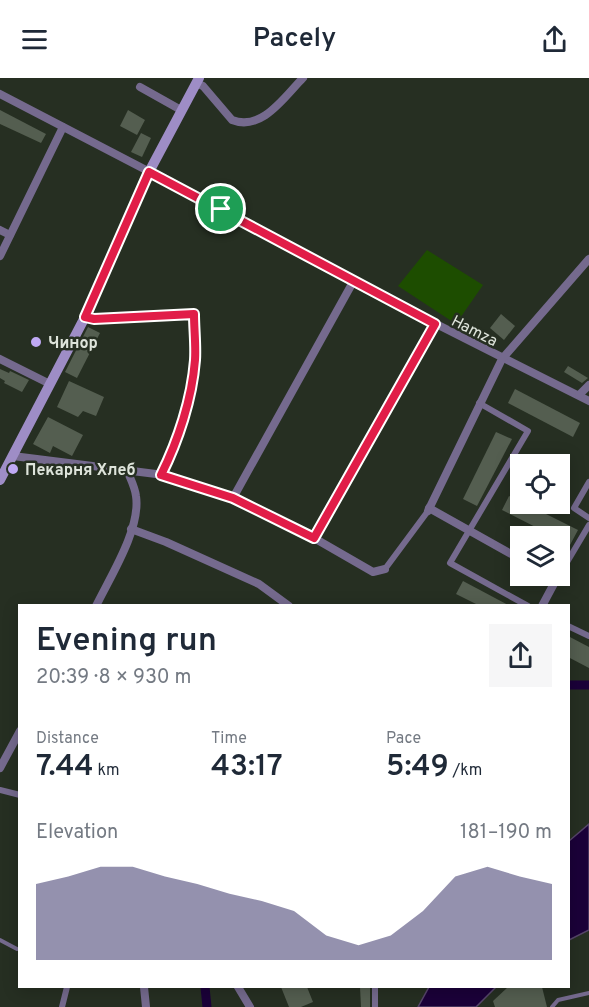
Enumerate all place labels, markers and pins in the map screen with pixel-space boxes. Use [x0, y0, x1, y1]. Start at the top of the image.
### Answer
pin [195, 183, 246, 234]
place label: Чинор [48, 334, 98, 354]
marker: Чинор [29, 335, 43, 349]
place label: Пекарня Хлеб [25, 461, 136, 481]
marker: Пекарня Хлеб [6, 462, 20, 476]

